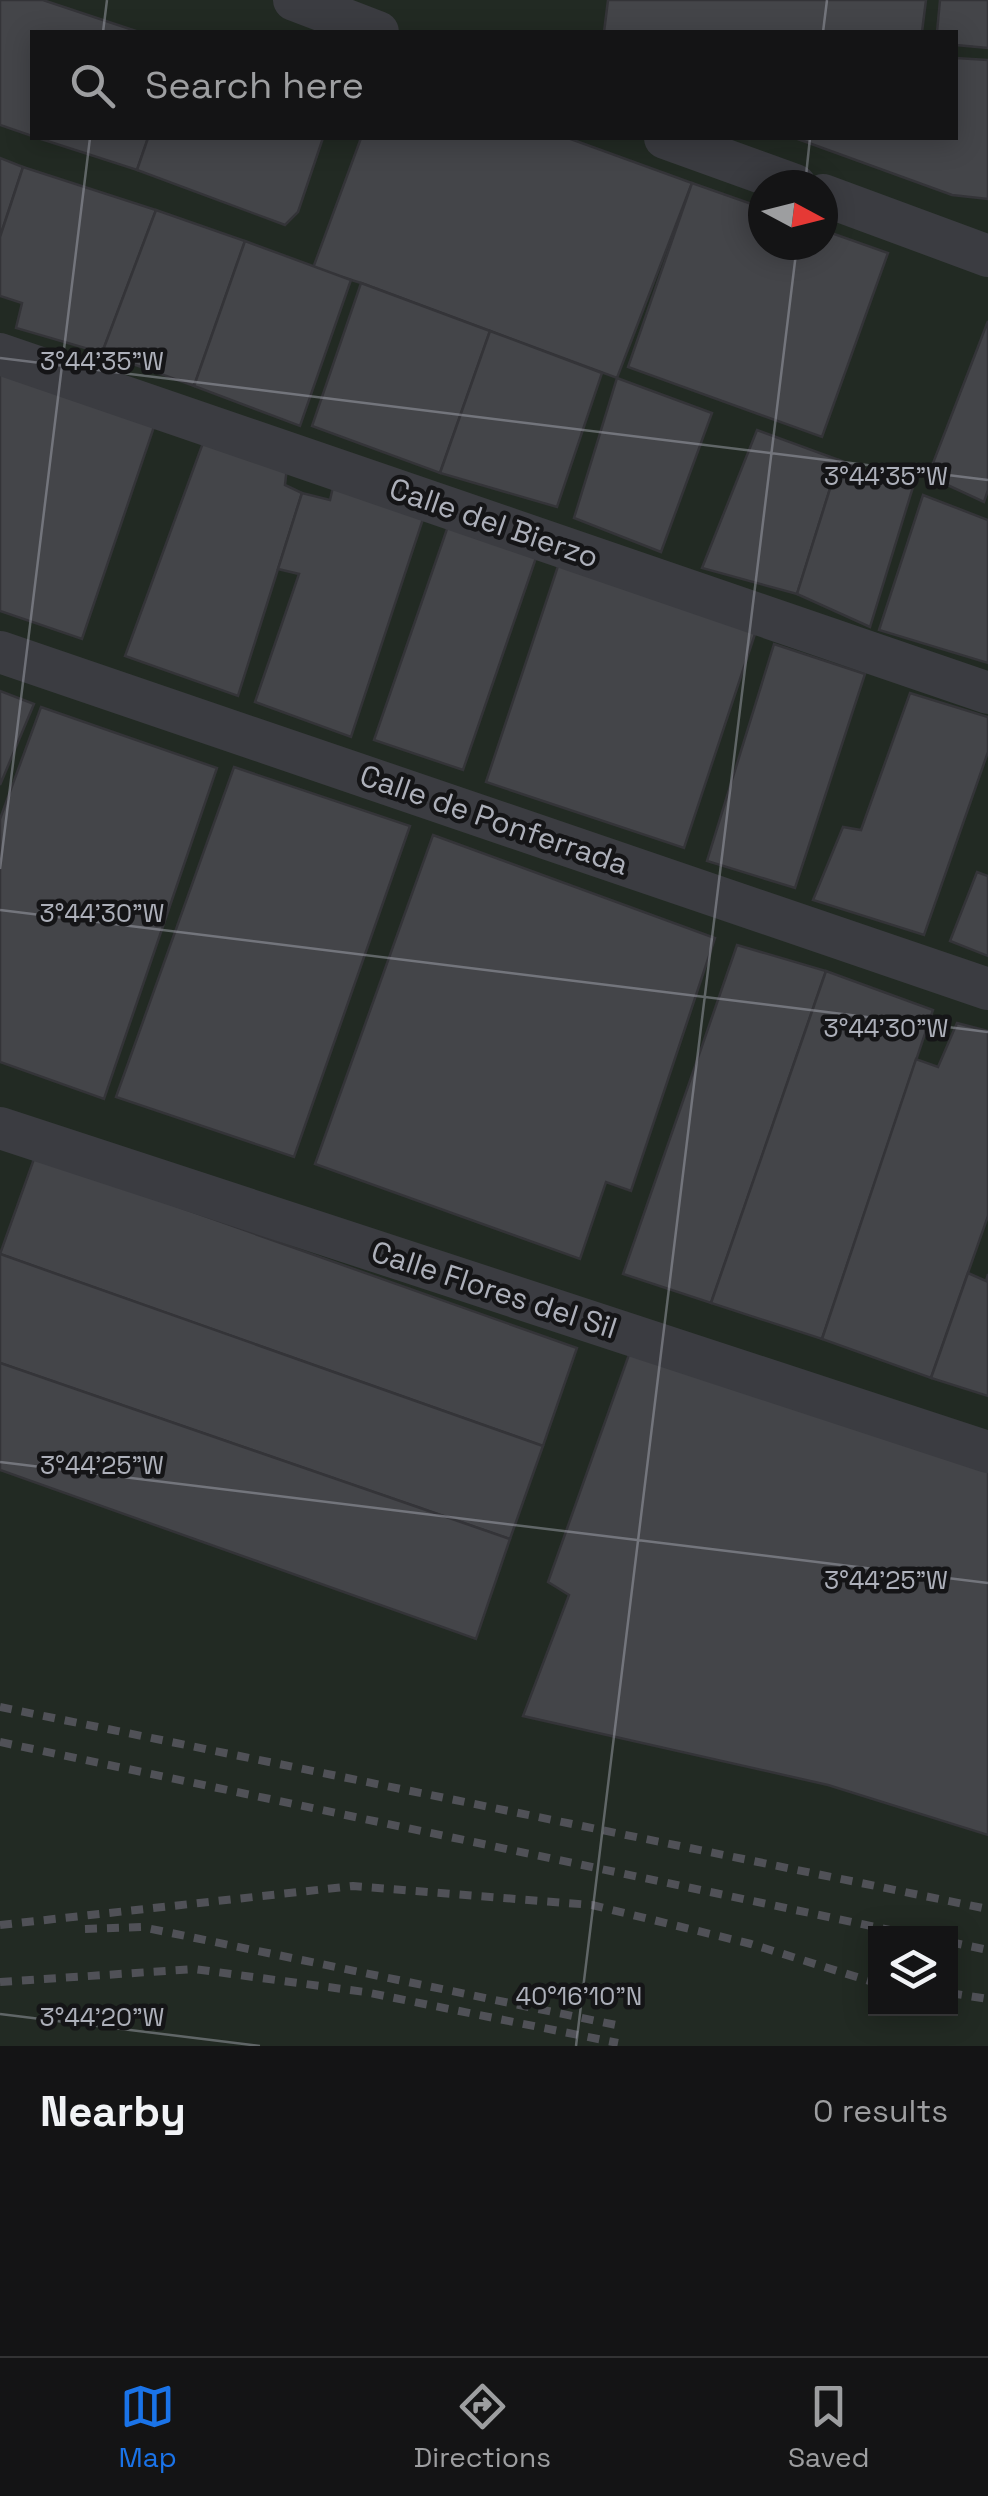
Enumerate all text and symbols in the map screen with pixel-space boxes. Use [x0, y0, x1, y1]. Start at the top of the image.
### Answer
search box [30, 30, 958, 140]
icon: search [65, 58, 120, 113]
text: Search here [145, 61, 364, 109]
north arrow [748, 170, 838, 260]
text: 3°44'35"W [40, 345, 164, 377]
text: 3°44'35"W [824, 460, 948, 492]
street label: Calle del Bierzo [384, 468, 604, 577]
street label: Calle de Ponferrada [355, 755, 634, 884]
text: 3°44'30"W [40, 897, 164, 929]
text: 3°44'30"W [824, 1012, 948, 1044]
street label: Calle Flores del Sil [366, 1231, 622, 1348]
text: 3°44'25"W [40, 1449, 164, 1481]
text: 3°44'25"W [824, 1564, 948, 1596]
map controls [868, 1926, 958, 2016]
button: layers [868, 1926, 958, 2016]
text: 40°16'10"N [516, 1980, 642, 2012]
text: 3°44'20"W [40, 2001, 164, 2033]
text: Nearby [40, 2085, 186, 2138]
text: 0 results [813, 2091, 948, 2131]
tab: Map [118, 2379, 177, 2475]
tab: Directions [414, 2379, 551, 2475]
tab: Saved [788, 2379, 870, 2475]

